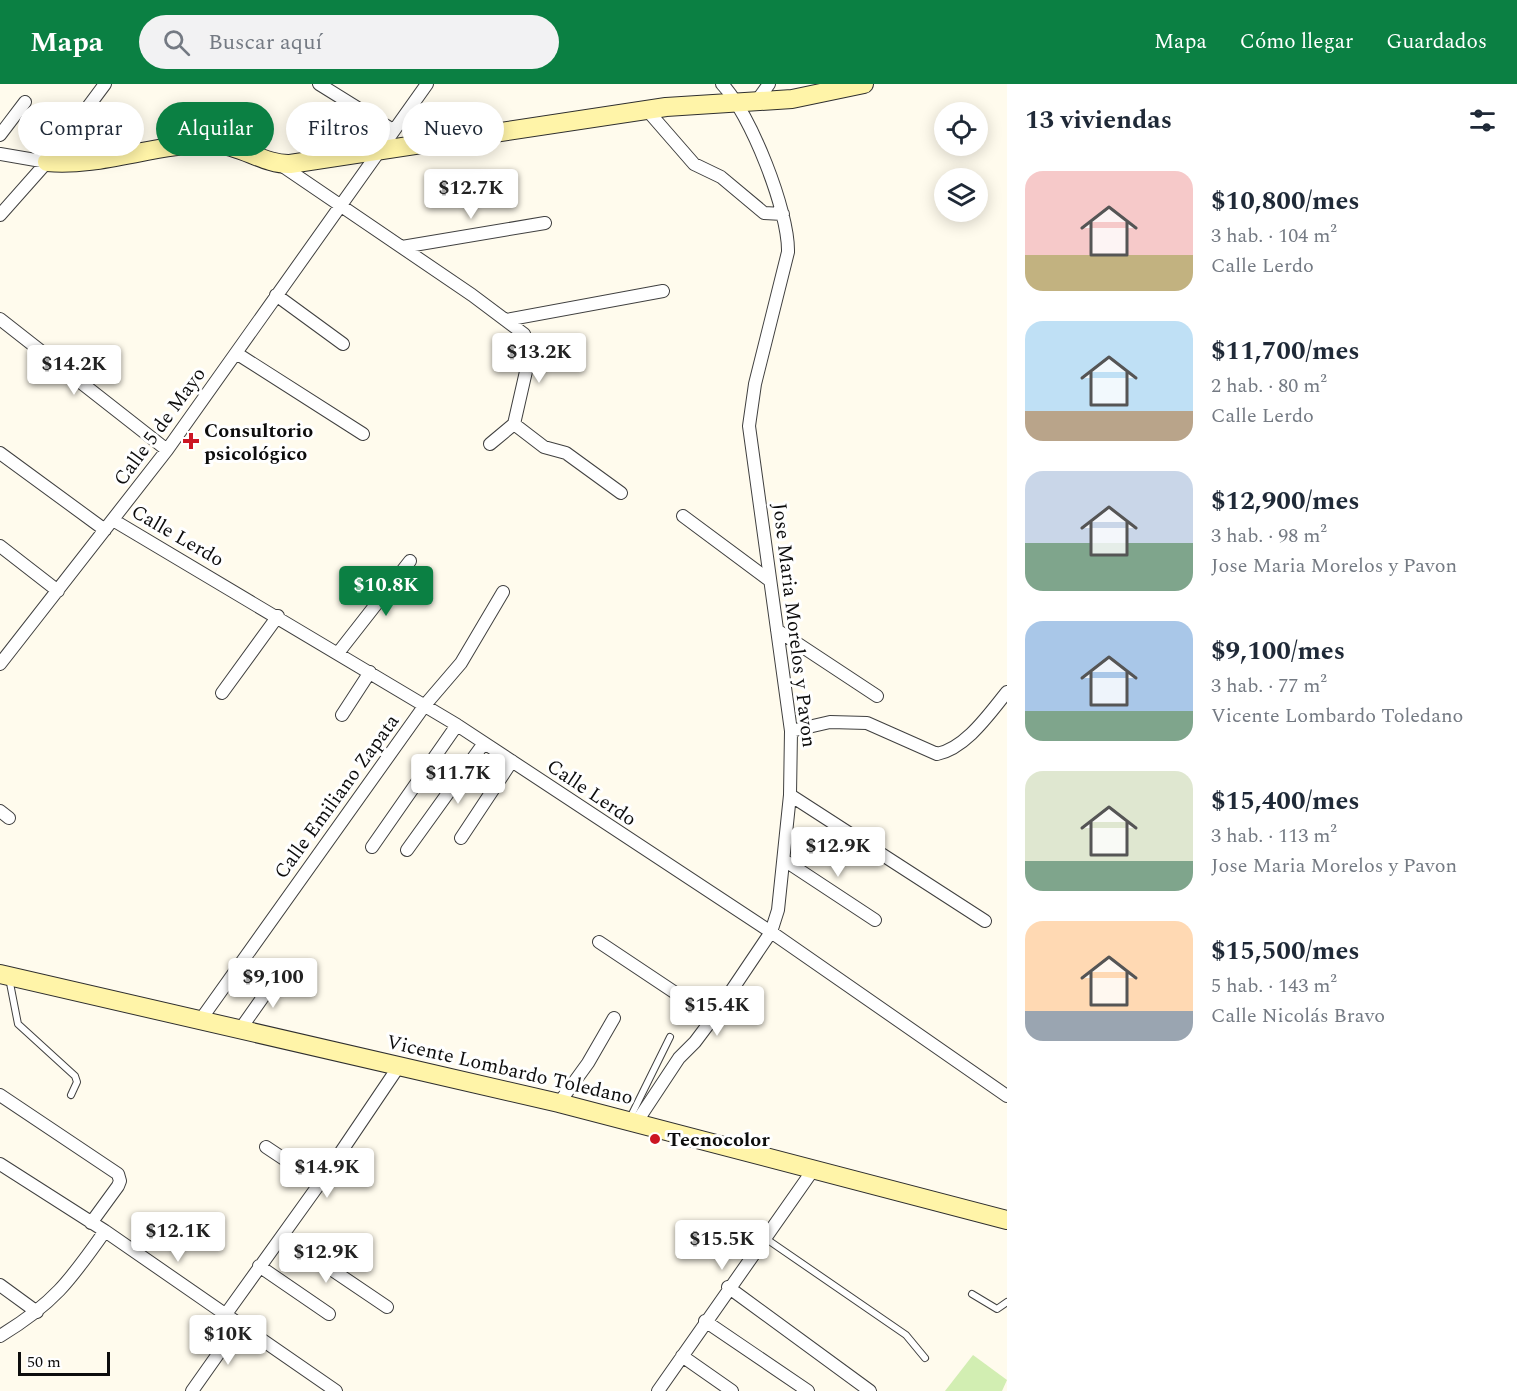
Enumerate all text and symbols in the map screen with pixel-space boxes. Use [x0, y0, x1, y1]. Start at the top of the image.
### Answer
search box [139, 15, 559, 69]
text: Mapa [30, 21, 103, 64]
icon: search [160, 26, 193, 59]
text: Buscar aquí [208, 26, 322, 59]
text: Mapa [1154, 26, 1207, 58]
text: Cómo llegar [1240, 26, 1353, 58]
text: Guardados [1386, 26, 1487, 58]
text: 13 viviendas [1025, 100, 1172, 140]
chip: Comprar [18, 102, 144, 156]
chip: Alquilar [156, 102, 274, 156]
chip: Filtros [286, 102, 390, 156]
chip: Nuevo [402, 102, 504, 156]
map controls [934, 102, 988, 222]
button: locate [934, 102, 988, 156]
icon: filters [1466, 104, 1499, 137]
button: layers [934, 168, 988, 222]
pin: $12.7K [422, 169, 520, 220]
text: $12.7K [438, 173, 504, 203]
text: $10,800/mes [1211, 181, 1360, 221]
icon: home [1073, 195, 1145, 267]
text: 3 hab. · 104 m² [1211, 221, 1337, 251]
text: Calle Lerdo [1211, 251, 1314, 281]
text: $11,700/mes [1211, 331, 1360, 371]
pin: $13.2K [490, 333, 588, 384]
text: $13.2K [506, 337, 572, 367]
pin: $14.2K [25, 345, 123, 396]
icon: home [1073, 345, 1145, 417]
text: $14.2K [41, 349, 107, 379]
street label: Calle 5 de Mayo [106, 361, 213, 492]
text: 2 hab. · 80 m² [1211, 371, 1327, 401]
text: Calle Lerdo [1211, 401, 1314, 431]
place label: Consultorio psicológico [204, 416, 313, 469]
marker: Consultorio psicológico [182, 432, 200, 450]
text: $12,900/mes [1211, 481, 1360, 521]
icon: home [1073, 495, 1145, 567]
street label: Calle Lerdo [125, 497, 230, 575]
street label: Jose Maria Morelos y Pavon [764, 501, 824, 749]
text: 3 hab. · 98 m² [1211, 521, 1327, 551]
text: Jose Maria Morelos y Pavon [1211, 551, 1457, 581]
pin: $10.8K [337, 566, 435, 617]
text: $10.8K [353, 570, 419, 600]
text: $9,100/mes [1211, 631, 1345, 671]
icon: home [1073, 645, 1145, 717]
text: 3 hab. · 77 m² [1211, 671, 1327, 701]
text: Vicente Lombardo Toledano [1211, 701, 1463, 731]
street label: Calle Emiliano Zapata [267, 708, 407, 885]
street label: Calle Lerdo [540, 752, 642, 834]
pin: $11.7K [409, 754, 507, 805]
text: $11.7K [425, 758, 491, 788]
text: $15,400/mes [1211, 781, 1360, 821]
icon: home [1073, 795, 1145, 867]
text: 3 hab. · 113 m² [1211, 821, 1337, 851]
pin: $12.9K [789, 827, 887, 878]
text: $12.9K [805, 831, 871, 861]
text: Jose Maria Morelos y Pavon [1211, 851, 1457, 881]
text: $15,500/mes [1211, 931, 1360, 971]
icon: home [1073, 945, 1145, 1017]
pin: $9,100 [224, 958, 322, 1009]
text: $9,100 [242, 962, 304, 992]
text: 5 hab. · 143 m² [1211, 971, 1337, 1001]
pin: $15.4K [668, 986, 766, 1037]
text: $15.4K [684, 990, 750, 1020]
text: Calle Nicolás Bravo [1211, 1001, 1385, 1031]
street label: Vicente Lombardo Toledano [383, 1027, 636, 1113]
place label: Tecnocolor [667, 1125, 770, 1155]
marker: Tecnocolor [648, 1132, 662, 1146]
pin: $14.9K [278, 1148, 376, 1199]
text: $14.9K [294, 1152, 360, 1182]
pin: $12.1K [129, 1212, 227, 1263]
text: $12.1K [145, 1216, 211, 1246]
pin: $15.5K [673, 1220, 771, 1271]
text: $15.5K [689, 1224, 755, 1254]
pin: $12.9K [277, 1233, 375, 1284]
text: $12.9K [293, 1237, 359, 1267]
pin: $10K [192, 1315, 264, 1366]
text: $10K [203, 1319, 253, 1349]
scale bar [18, 1349, 110, 1376]
text: 50 m [27, 1350, 61, 1374]

